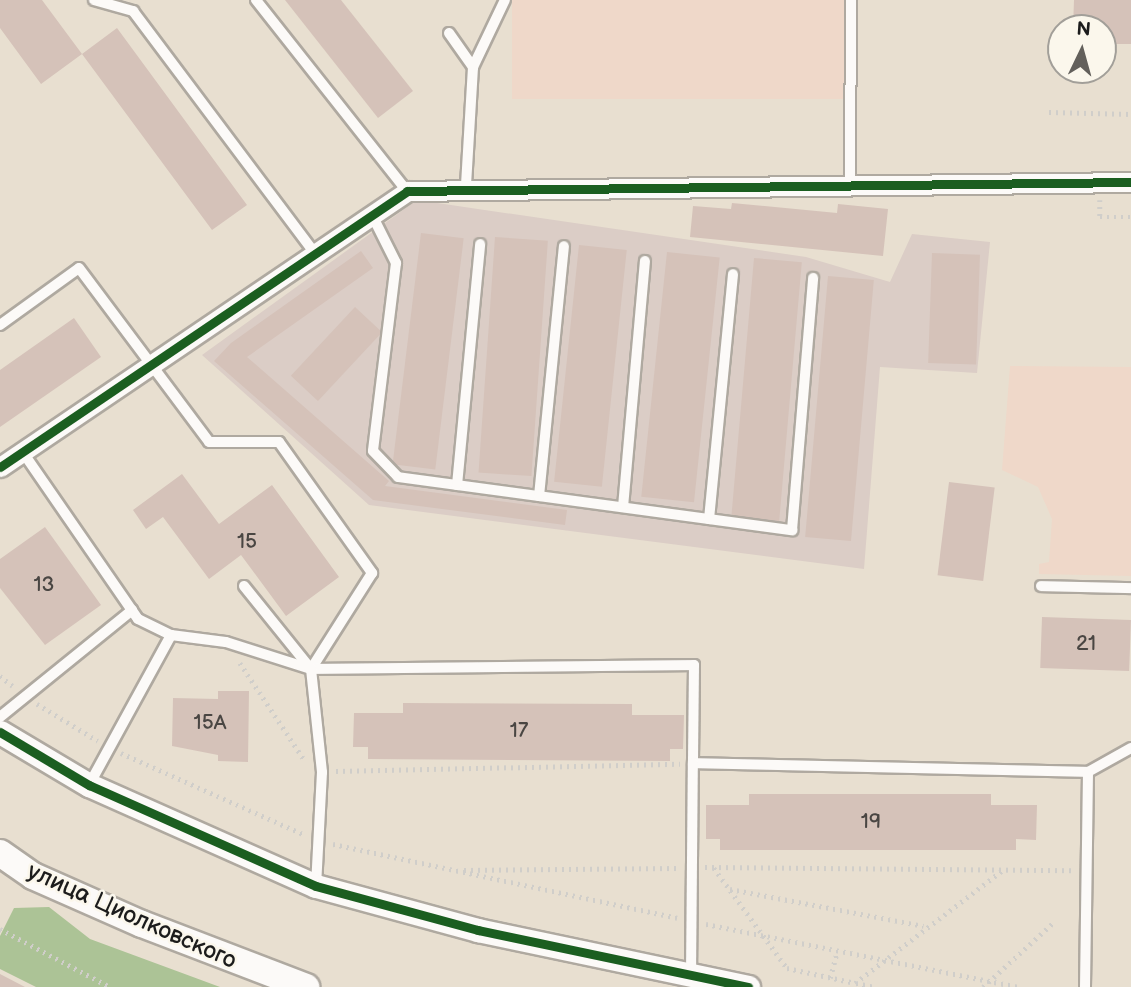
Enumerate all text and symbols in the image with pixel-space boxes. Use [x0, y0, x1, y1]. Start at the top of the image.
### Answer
north arrow [1047, 14, 1117, 84]
text: N [1076, 17, 1092, 42]
house number: 15 [237, 529, 257, 555]
house number: 13 [33, 572, 55, 598]
house number: 21 [1076, 631, 1096, 657]
house number: 15А [194, 710, 226, 736]
house number: 17 [510, 718, 528, 744]
house number: 19 [861, 809, 881, 835]
street label: улица Циолковского [23, 857, 241, 975]

